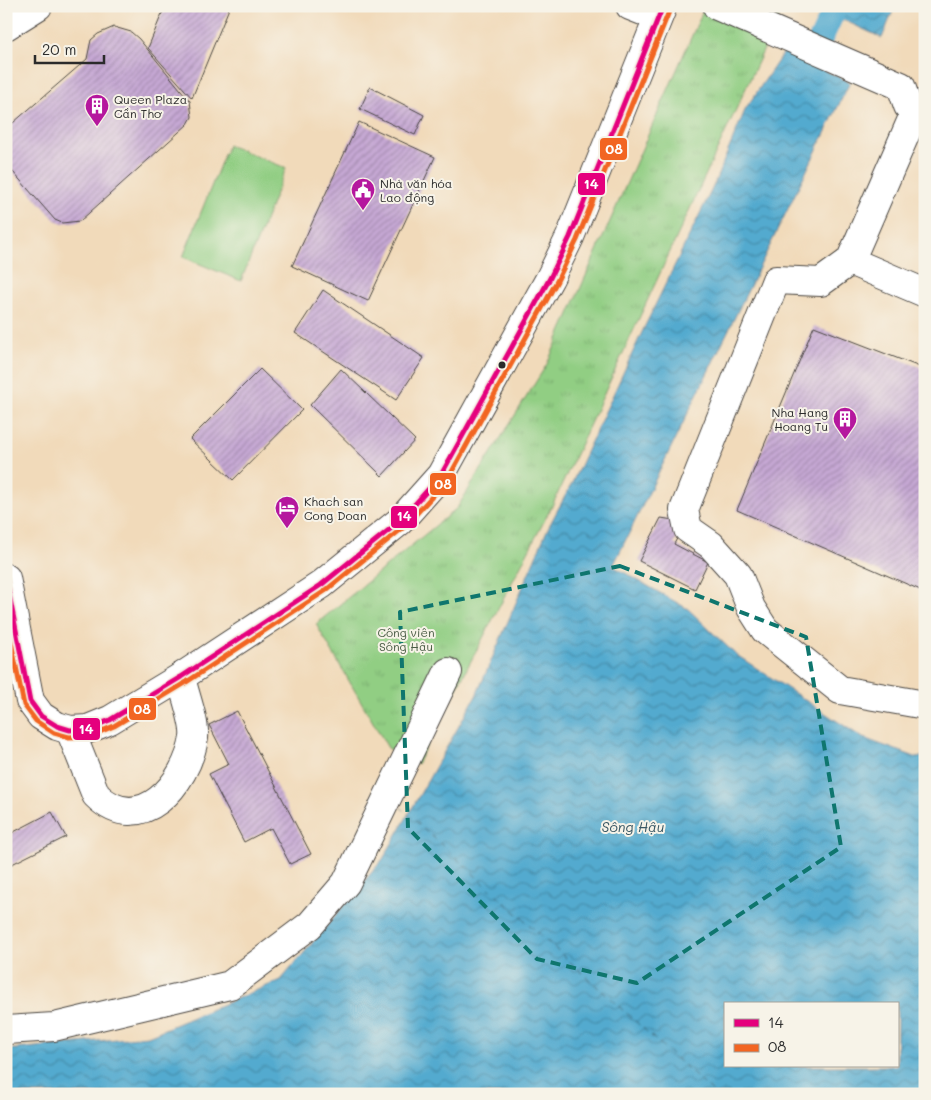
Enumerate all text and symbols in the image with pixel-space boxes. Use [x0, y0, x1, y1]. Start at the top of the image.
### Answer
scale bar [35, 32, 104, 64]
text: 20 m [42, 39, 76, 59]
place label: Queen Plaza Cần Thơ [114, 91, 187, 121]
building icon: Queen Plaza Cần Thơ [84, 93, 110, 127]
line badge: 08 [599, 137, 628, 161]
text: 08 [605, 139, 623, 158]
line badge: 14 [577, 172, 606, 196]
text: 14 [583, 174, 599, 193]
place label: Nhà văn hóa Lao động [380, 175, 452, 205]
public building icon: Nhà văn hóa Lao động [350, 177, 376, 211]
unlabelled marker [497, 360, 507, 370]
place label: Nha Hang Hoang Tu [771, 404, 828, 434]
building icon: Nha Hang Hoang Tu [832, 406, 858, 440]
line badge: 08 [429, 472, 457, 496]
text: 08 [434, 474, 452, 493]
place label: Khach san Cong Doan [304, 493, 367, 523]
hotel icon: Khach san Cong Doan [274, 495, 300, 529]
line badge: 14 [390, 505, 418, 529]
text: 14 [396, 506, 412, 525]
park label: Công viên Sông Hậu [377, 624, 435, 654]
line badge: 08 [128, 697, 157, 721]
text: 08 [133, 699, 151, 718]
line badge: 14 [72, 717, 101, 741]
text: 14 [78, 719, 94, 738]
water label: Sông Hậu [602, 817, 664, 836]
legend [724, 1002, 898, 1068]
text: 14 [768, 1012, 784, 1032]
text: 08 [768, 1036, 786, 1056]

